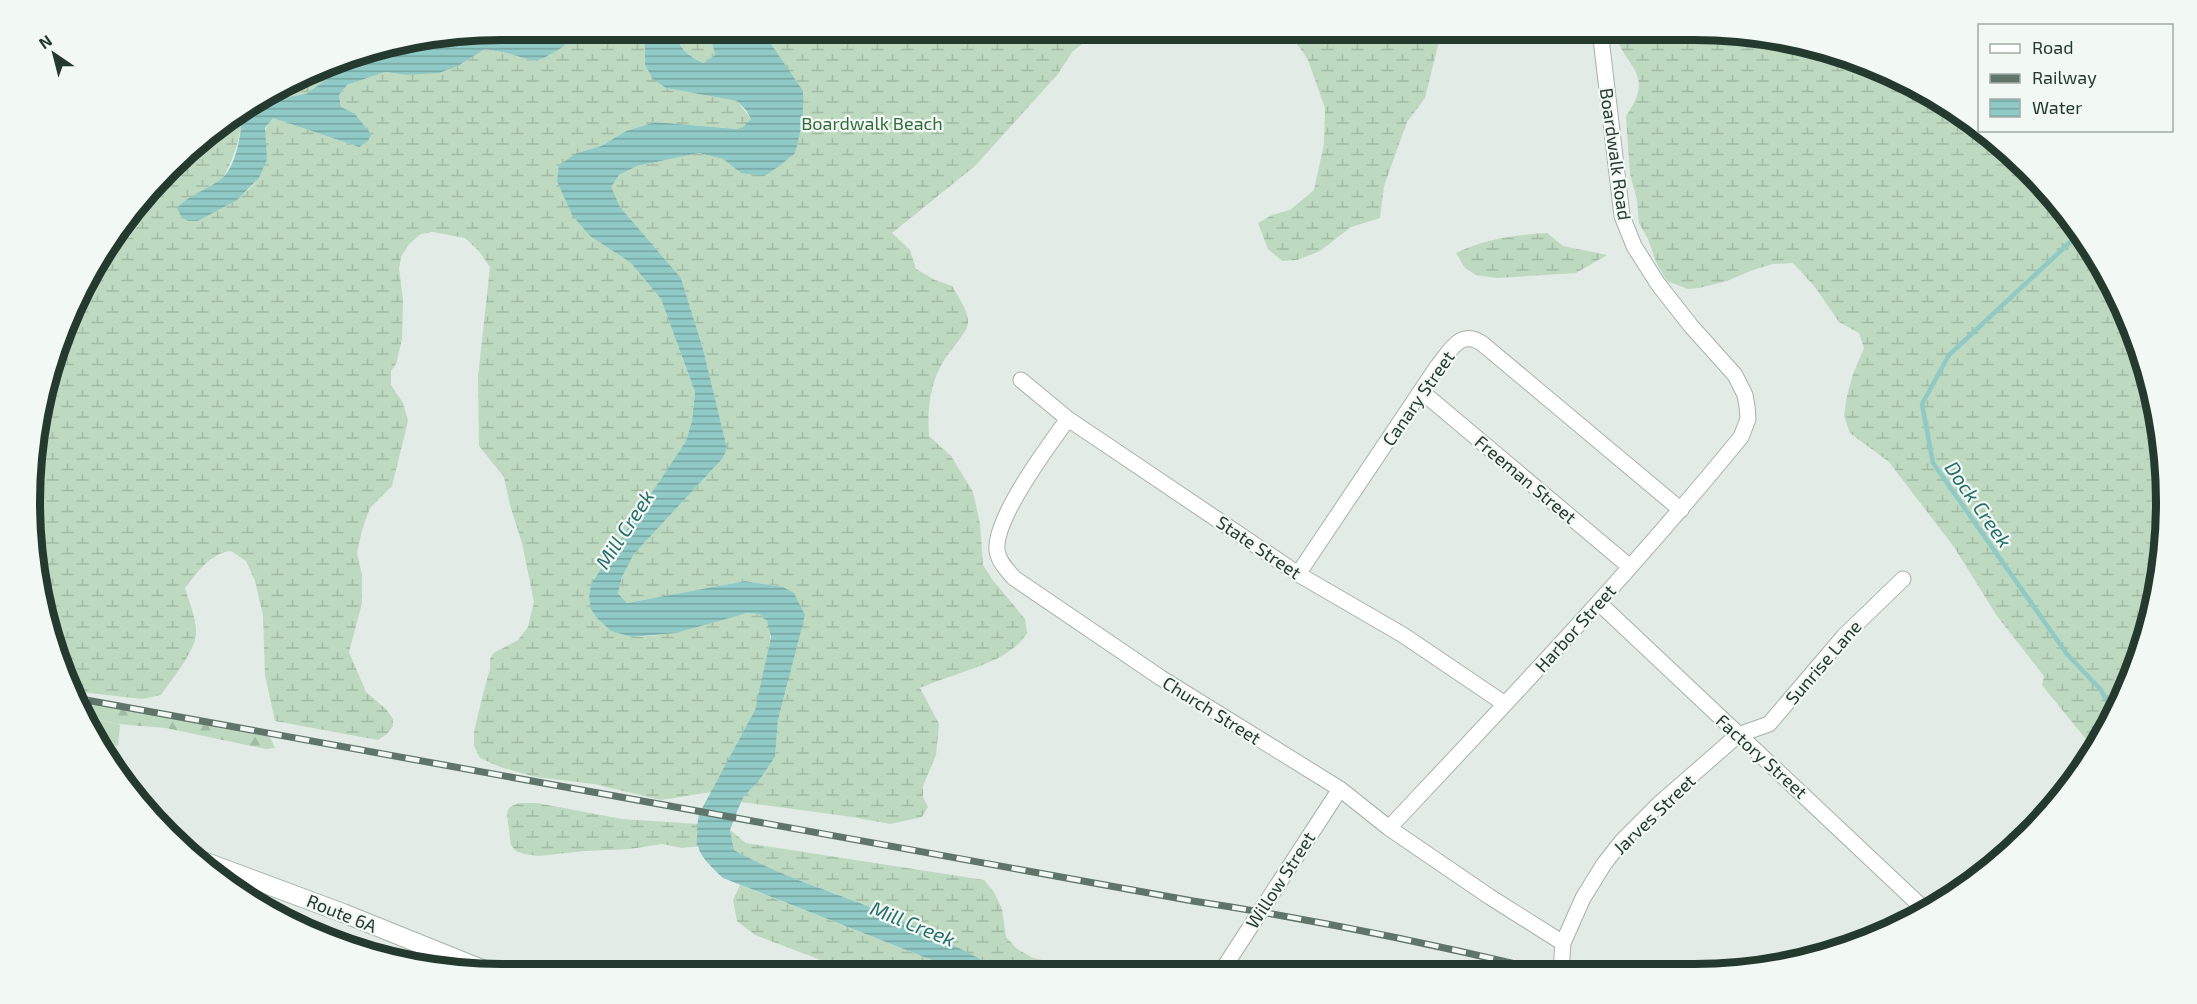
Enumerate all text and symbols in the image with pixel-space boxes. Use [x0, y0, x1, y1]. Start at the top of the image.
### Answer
north arrow [24, 24, 84, 84]
legend [1978, 24, 2173, 132]
text: N [35, 30, 55, 52]
text: Road [2032, 36, 2073, 58]
text: Railway [2032, 66, 2097, 88]
street label: Boardwalk Road [1596, 87, 1636, 221]
text: Water [2032, 96, 2082, 118]
park label: Boardwalk Beach [801, 112, 943, 134]
street label: Canary Street [1377, 346, 1459, 450]
street label: Freeman Street [1471, 430, 1581, 528]
water label: Dock Creek [1940, 456, 2018, 552]
water label: Mill Creek [590, 485, 658, 573]
street label: State Street [1213, 511, 1306, 583]
street label: Harbor Street [1530, 579, 1620, 676]
street label: Sunrise Lane [1780, 615, 1866, 709]
street label: Church Street [1159, 671, 1265, 749]
street label: Factory Street [1712, 709, 1812, 803]
street label: Jarves Street [1608, 769, 1700, 859]
street label: Willow Street [1241, 827, 1319, 932]
street label: Route 6A [304, 889, 381, 937]
water label: Mill Creek [867, 895, 959, 951]

